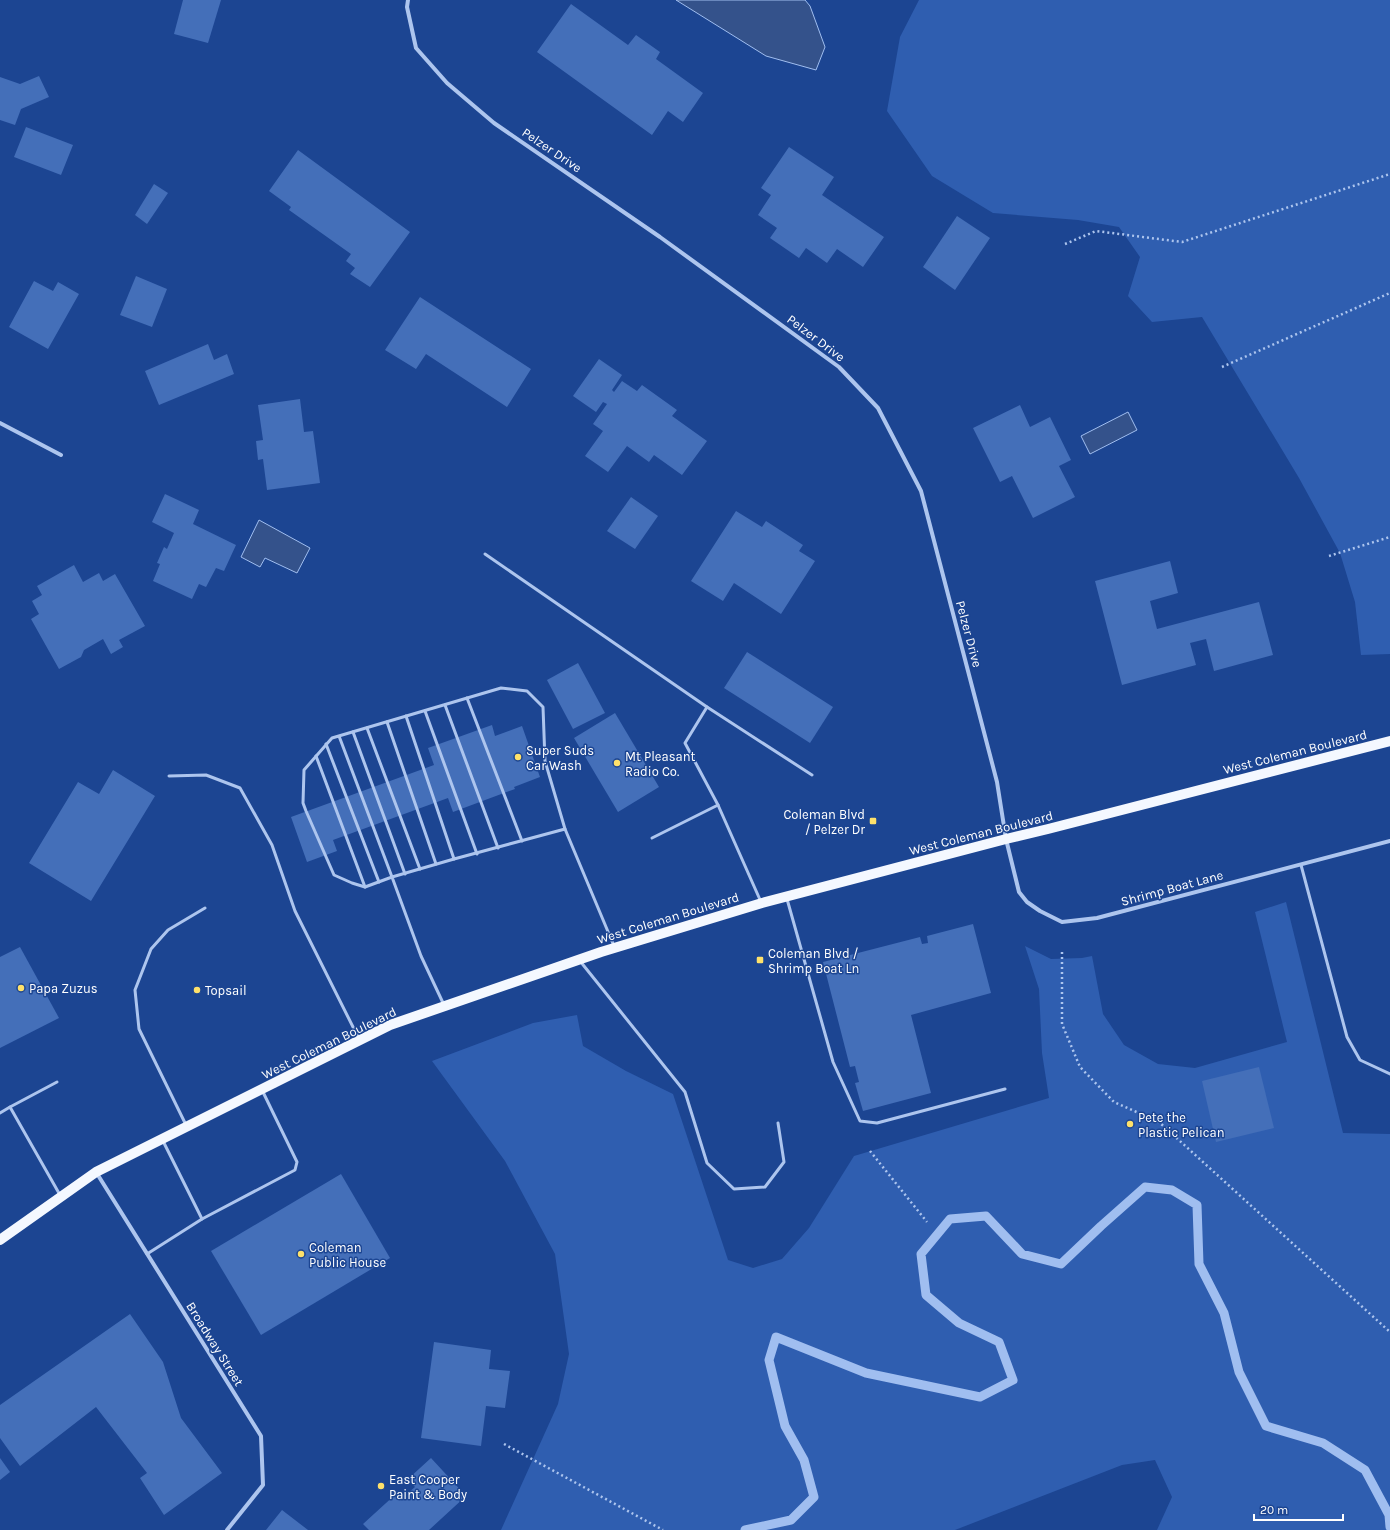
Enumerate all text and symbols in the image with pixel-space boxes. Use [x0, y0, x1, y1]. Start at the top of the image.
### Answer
street label: Pelzer Drive [519, 125, 585, 176]
street label: Pelzer Drive [784, 311, 848, 365]
street label: Pelzer Drive [953, 599, 985, 669]
street label: West Coleman Boulevard [1221, 727, 1369, 777]
place label: Super Suds Car Wash [526, 743, 594, 773]
place label: Mt Pleasant Radio Co. [625, 749, 695, 779]
marker: Super Suds Car Wash [513, 752, 523, 762]
marker: Mt Pleasant Radio Co. [612, 758, 622, 768]
place label: Coleman Blvd / Pelzer Dr [783, 807, 865, 837]
street label: West Coleman Boulevard [907, 808, 1055, 858]
marker: Coleman Blvd / Pelzer Dr [868, 816, 878, 826]
street label: Shrimp Boat Lane [1119, 867, 1225, 909]
street label: West Coleman Boulevard [595, 889, 741, 947]
place label: Coleman Blvd / Shrimp Boat Ln [768, 946, 859, 976]
marker: Coleman Blvd / Shrimp Boat Ln [755, 955, 765, 965]
place label: Papa Zuzus [29, 981, 98, 996]
marker: Papa Zuzus [16, 983, 26, 993]
place label: Topsail [205, 983, 247, 998]
marker: Topsail [192, 985, 202, 995]
street label: West Coleman Boulevard [259, 1004, 399, 1082]
place label: Pete the Plastic Pelican [1138, 1110, 1224, 1140]
marker: Pete the Plastic Pelican [1125, 1119, 1135, 1129]
place label: Coleman Public House [309, 1240, 387, 1270]
marker: Coleman Public House [296, 1249, 306, 1259]
street label: Broadway Street [183, 1299, 247, 1389]
place label: East Cooper Paint & Body [389, 1472, 467, 1502]
marker: East Cooper Paint & Body [376, 1481, 386, 1491]
scale bar [1254, 1496, 1343, 1522]
text: 20 m [1260, 1503, 1288, 1517]

